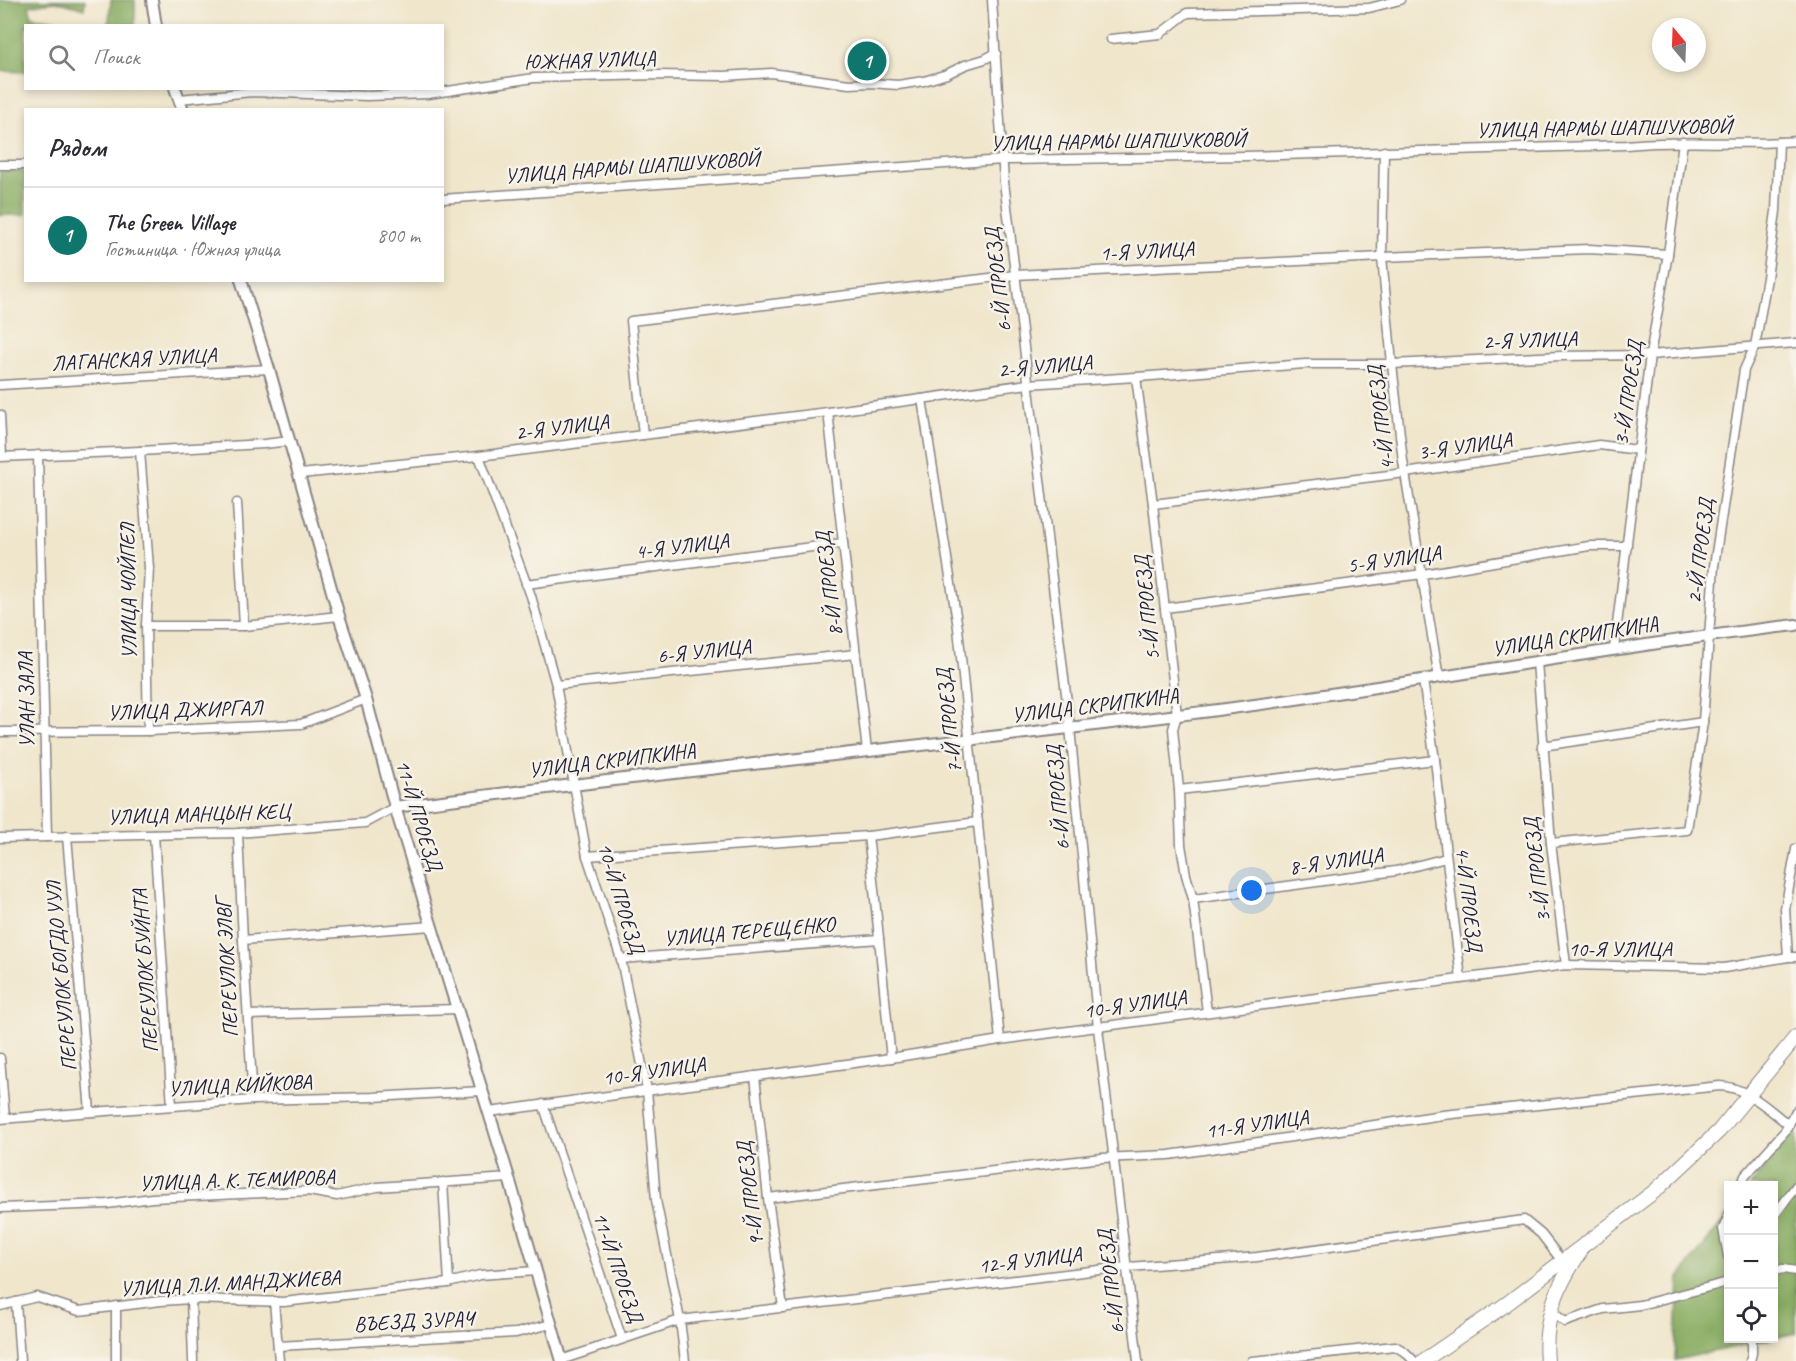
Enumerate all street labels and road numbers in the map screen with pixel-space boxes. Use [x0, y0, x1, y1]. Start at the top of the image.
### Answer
street label: ЮЖНАЯ УЛИЦА [524, 45, 657, 75]
street label: УЛИЦА НАРМЫ ШАПШУКОВОЙ [1476, 113, 1736, 143]
street label: УЛИЦА НАРМЫ ШАПШУКОВОЙ [990, 126, 1250, 156]
street label: УЛИЦА НАРМЫ ШАПШУКОВОЙ [504, 145, 764, 189]
street label: 6-Й ПРОЕЗД [978, 224, 1017, 334]
street label: 1-Я УЛИЦА [1099, 235, 1196, 266]
street label: 2-Я УЛИЦА [1482, 325, 1579, 355]
street label: 3-Й ПРОЕЗД [1608, 337, 1648, 447]
street label: ЛАГАНСКАЯ УЛИЦА [51, 342, 218, 376]
street label: 2-Я УЛИЦА [997, 349, 1094, 383]
street label: 4-Й ПРОЕЗД [1361, 362, 1400, 472]
street label: 2-Я УЛИЦА [514, 408, 612, 446]
street label: 3-Я УЛИЦА [1417, 426, 1515, 465]
street label: 2-Й ПРОЕЗД [1681, 495, 1720, 605]
street label: УЛИЦА ЧОЙПЕЛ [114, 521, 142, 660]
street label: 4-Я УЛИЦА [634, 527, 732, 565]
street label: 8-Й ПРОЕЗД [809, 528, 848, 638]
street label: 5-Я УЛИЦА [1346, 539, 1444, 578]
street label: 5-Й ПРОЕЗД [1128, 553, 1165, 662]
street label: УЛИЦА СКРИПКИНА [1490, 610, 1660, 662]
street label: 6-Я УЛИЦА [656, 633, 754, 669]
street label: УЛАН ЗАЛА [12, 650, 40, 748]
street label: 7-Й ПРОЕЗД [930, 666, 967, 775]
street label: УЛИЦА СКРИПКИНА [1010, 682, 1180, 728]
street label: УЛИЦА ДЖИРГАЛ [107, 694, 265, 726]
street label: УЛИЦА СКРИПКИНА [527, 737, 697, 783]
street label: 6-Й ПРОЕЗД [1040, 743, 1076, 852]
street label: 11-Й ПРОЕЗД [390, 756, 449, 875]
street label: УЛИЦА МАНЦЫН КЕЦ [107, 798, 293, 830]
street label: 3-Й ПРОЕЗД [1517, 814, 1556, 924]
street label: 10-Й ПРОЕЗД [592, 839, 651, 958]
street label: 8-Я УЛИЦА [1288, 841, 1386, 880]
street label: 4-Й ПРОЕЗД [1450, 845, 1489, 955]
street label: ПЕРЕУЛОК БОГДО УУЛ [40, 879, 82, 1072]
street label: ПЕРЕУЛОК БУЙНТА [126, 887, 164, 1054]
street label: ПЕРЕУЛОК ЭЛВГ [210, 893, 244, 1038]
street label: УЛИЦА ТЕРЕЩЕНКО [662, 910, 838, 951]
street label: 10-Я УЛИЦА [1568, 936, 1673, 962]
street label: 10-Я УЛИЦА [1082, 984, 1190, 1024]
street label: 10-Я УЛИЦА [601, 1051, 709, 1091]
street label: УЛИЦА КИЙКОВА [168, 1068, 313, 1102]
street label: 11-Я УЛИЦА [1204, 1104, 1312, 1144]
street label: 9-Й ПРОЕЗД [730, 1138, 769, 1248]
street label: УЛИЦА А. К. ТЕМИРОВА [139, 1164, 337, 1196]
street label: 11-Й ПРОЕЗД [587, 1209, 650, 1327]
street label: 6-Й ПРОЕЗД [1091, 1226, 1130, 1336]
street label: 12-Я УЛИЦА [977, 1241, 1084, 1279]
street label: УЛИЦА Л.И. МАНДЖИЕВА [119, 1264, 342, 1302]
street label: ВЪЕЗД ЗУРАЧ [353, 1305, 478, 1337]

